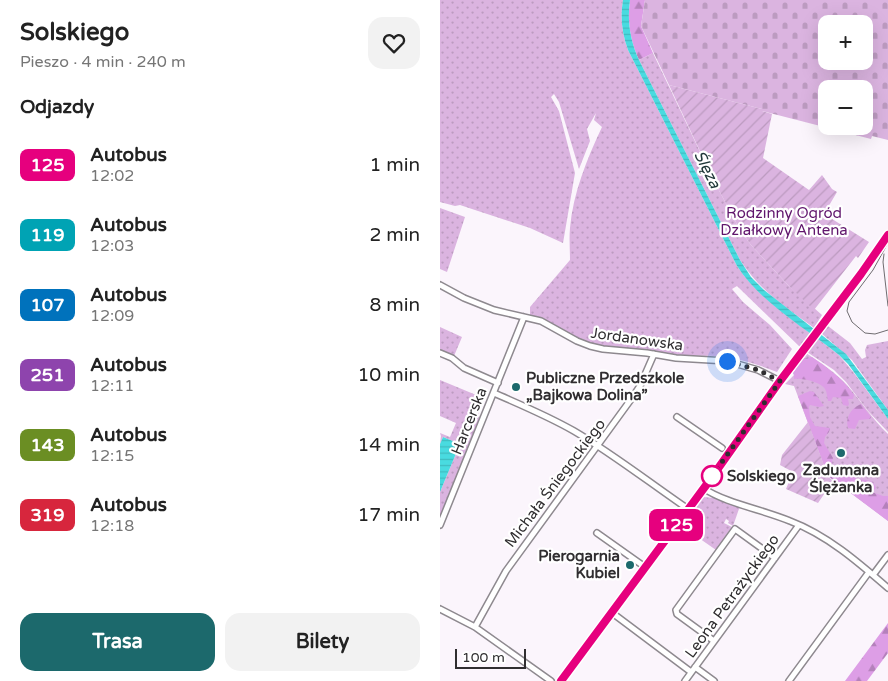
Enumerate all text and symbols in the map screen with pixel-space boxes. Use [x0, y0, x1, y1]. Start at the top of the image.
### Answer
map controls [818, 15, 873, 135]
button: + [818, 15, 873, 70]
button: heart [368, 17, 420, 69]
text: Solskiego [20, 18, 129, 47]
text: Pieszo · 4 min · 240 m [20, 52, 186, 72]
button: − [818, 80, 873, 135]
text: Odjazdy [20, 96, 94, 118]
text: Autobus [90, 144, 167, 166]
water label: Ślęza [689, 147, 725, 193]
text: 125 [31, 154, 64, 176]
text: 1 min [369, 154, 420, 176]
text: 12:02 [90, 166, 134, 186]
park label: Rodzinny Ogród Działkowy Antena [720, 204, 848, 239]
text: Autobus [90, 214, 167, 236]
text: 119 [31, 224, 64, 246]
text: 2 min [369, 224, 420, 246]
text: 12:03 [90, 236, 134, 256]
text: Autobus [90, 284, 167, 306]
text: 107 [31, 294, 64, 316]
text: 8 min [369, 294, 420, 316]
text: 12:09 [90, 306, 134, 326]
street label: Jordanowska [590, 324, 684, 354]
your location [715, 349, 740, 374]
text: Autobus [90, 354, 167, 376]
text: 251 [31, 364, 64, 386]
text: 10 min [357, 364, 420, 386]
place label: Publiczne Przedszkole „Bajkowa Dolina” [526, 369, 685, 405]
text: 12:11 [90, 376, 134, 396]
marker: Publiczne Przedszkole „Bajkowa Dolina” [510, 381, 522, 393]
street label: Harcerska [447, 385, 491, 457]
street label: Michała Śniegockiego [501, 415, 609, 551]
text: Autobus [90, 424, 167, 446]
text: 143 [31, 434, 64, 456]
text: 14 min [357, 434, 420, 456]
text: 12:15 [90, 446, 134, 466]
marker: Zadumana Ślężanka [835, 447, 847, 459]
place label: Zadumana Ślężanka [803, 461, 879, 496]
marker: Solskiego [701, 465, 723, 487]
place label: Solskiego [727, 467, 795, 486]
text: Autobus [90, 494, 167, 516]
text: 319 [31, 504, 64, 526]
text: 17 min [357, 504, 420, 526]
line badge: 125 [647, 509, 705, 541]
text: 125 [659, 514, 693, 536]
text: 12:18 [90, 516, 134, 536]
street label: Leona Petrażyckiego [681, 531, 783, 661]
place label: Pierogarnia Kubiel [538, 547, 620, 582]
marker: Pierogarnia Kubiel [624, 559, 636, 571]
button: Trasa [20, 613, 215, 671]
button: Bilety [225, 613, 420, 671]
scale bar [455, 646, 526, 669]
text: 100 m [462, 649, 505, 666]

